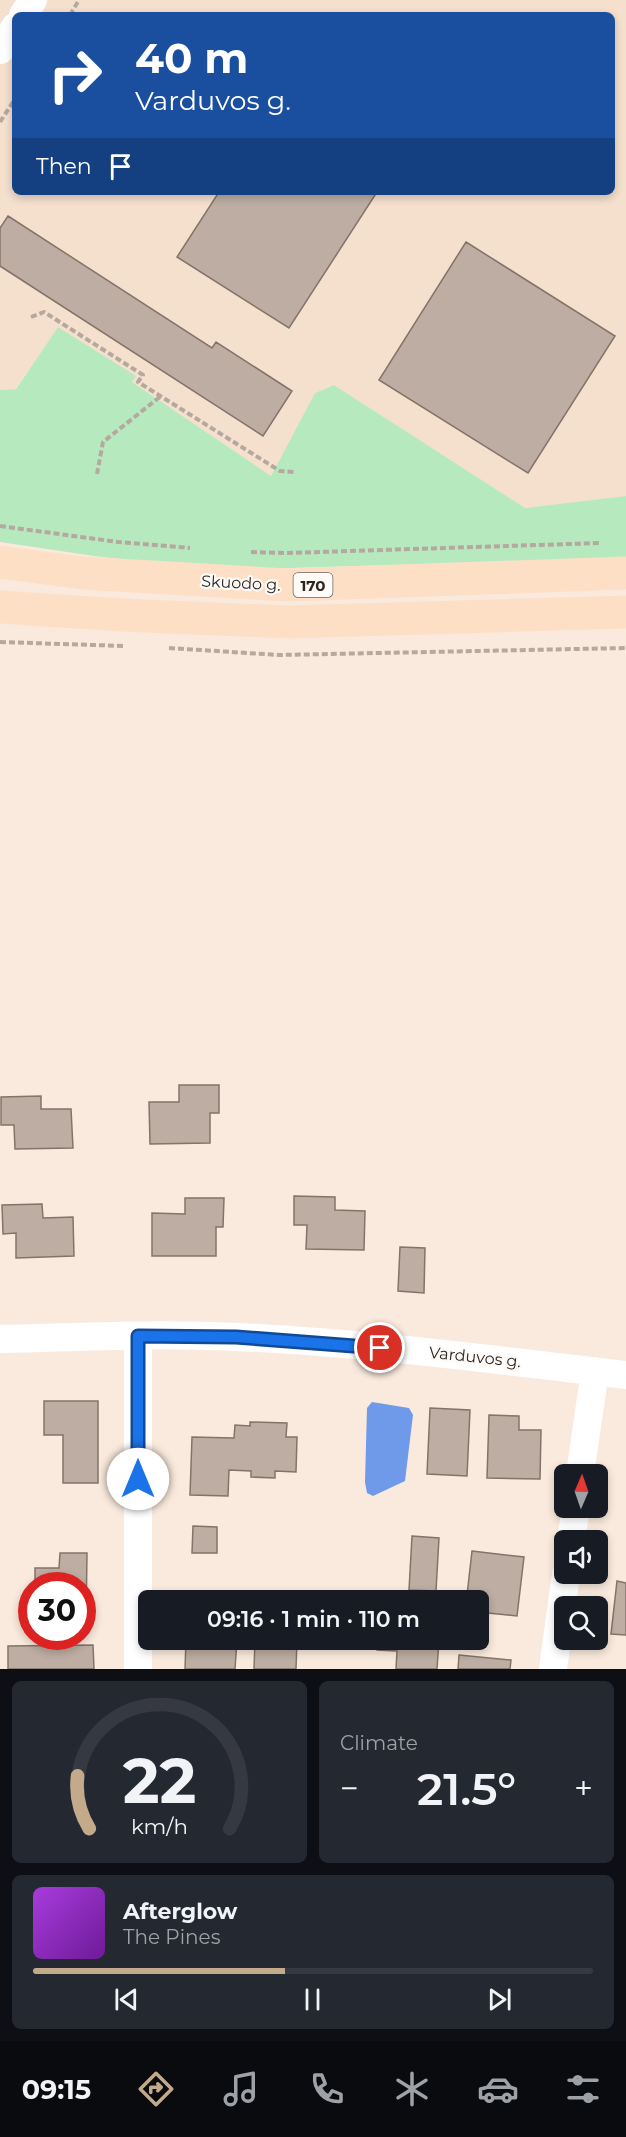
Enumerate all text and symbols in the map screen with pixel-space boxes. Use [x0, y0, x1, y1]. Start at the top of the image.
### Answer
text: 40 m [135, 32, 248, 84]
icon: right [36, 36, 114, 114]
text: Varduvos g. [135, 84, 291, 117]
icon: arrive [104, 150, 137, 183]
text: Then [36, 153, 92, 180]
street label: Skuodo g. [201, 571, 281, 595]
road number: 170 [294, 573, 332, 597]
pin [354, 1322, 405, 1373]
icon: arrive [363, 1331, 396, 1364]
street label: Varduvos g. [428, 1343, 522, 1371]
position arrow [106, 1447, 170, 1511]
north arrow [554, 1464, 608, 1518]
map controls [554, 1464, 608, 1650]
button: sound [554, 1530, 608, 1584]
speed limit sign: 30 [18, 1572, 96, 1650]
button: search [554, 1596, 608, 1650]
text: 09:16 · 1 min · 110 m [207, 1606, 420, 1633]
text: Climate [340, 1731, 418, 1755]
text: 22 [123, 1743, 196, 1819]
text: 21.5° [417, 1761, 516, 1816]
text: − [340, 1768, 359, 1808]
text: + [574, 1768, 593, 1808]
text: km/h [131, 1813, 188, 1839]
text: Afterglow [123, 1898, 237, 1925]
text: The Pines [123, 1925, 220, 1949]
icon: previous [110, 1983, 143, 2016]
icon: pause [296, 1983, 329, 2016]
icon: next [483, 1983, 516, 2016]
icon: directions [135, 2068, 177, 2110]
icon: music [220, 2068, 262, 2110]
icon: phone [306, 2068, 348, 2110]
icon: climate [391, 2068, 433, 2110]
icon: car [477, 2068, 519, 2110]
icon: filters [562, 2068, 604, 2110]
text: 09:15 [22, 2073, 91, 2106]

